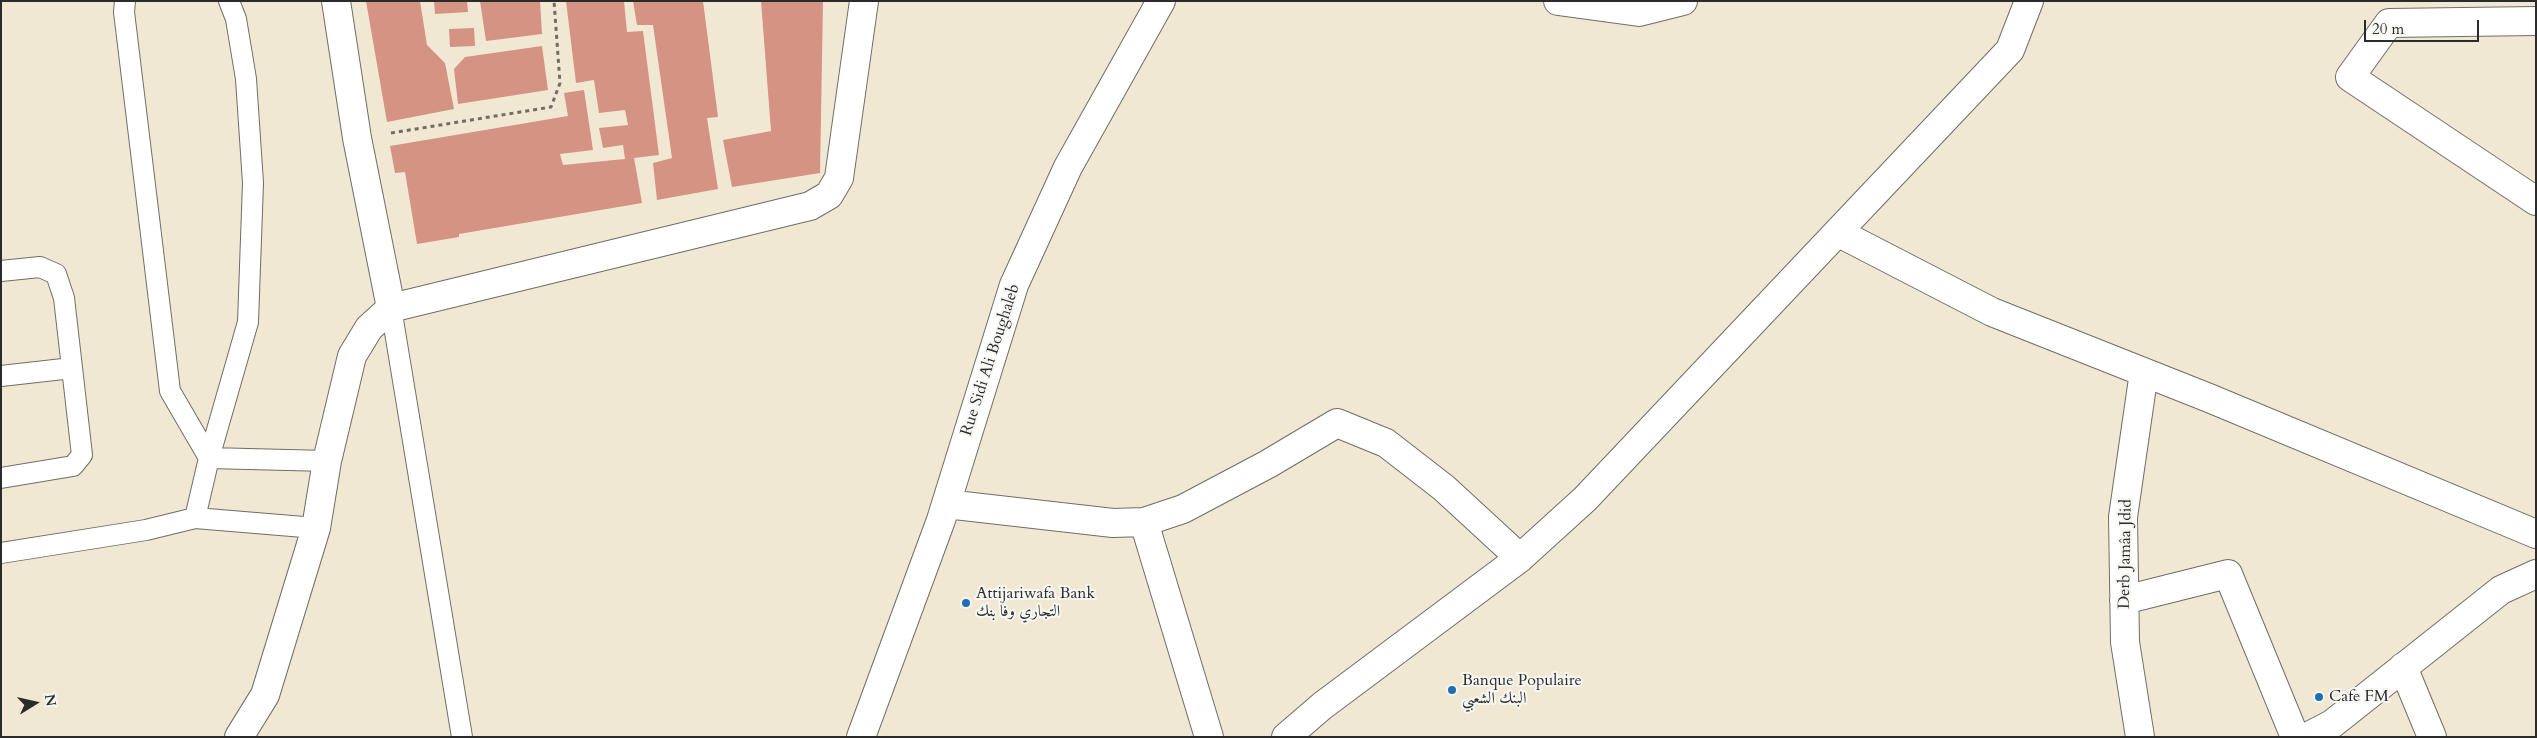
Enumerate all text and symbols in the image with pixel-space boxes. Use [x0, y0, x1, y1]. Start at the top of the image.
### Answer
scale bar [2367, 10, 2482, 42]
text: 20 m [2372, 19, 2404, 39]
street label: Rue Sidi Ali Boughaleb [957, 282, 1025, 438]
street label: Derb Jamâa Jdid [2115, 499, 2137, 609]
place label: Attijariwafa Bank التجاري وفا بنك [976, 584, 1095, 622]
marker: Attijariwafa Bank التجاري وفا بنك [960, 597, 972, 609]
place label: Banque Populaire البنك الشعبي [1462, 671, 1582, 709]
north arrow [10, 678, 60, 728]
marker: Banque Populaire البنك الشعبي [1446, 684, 1458, 696]
place label: Cafe FM [2329, 687, 2389, 707]
marker: Cafe FM [2313, 691, 2325, 703]
text: N [40, 693, 61, 708]

